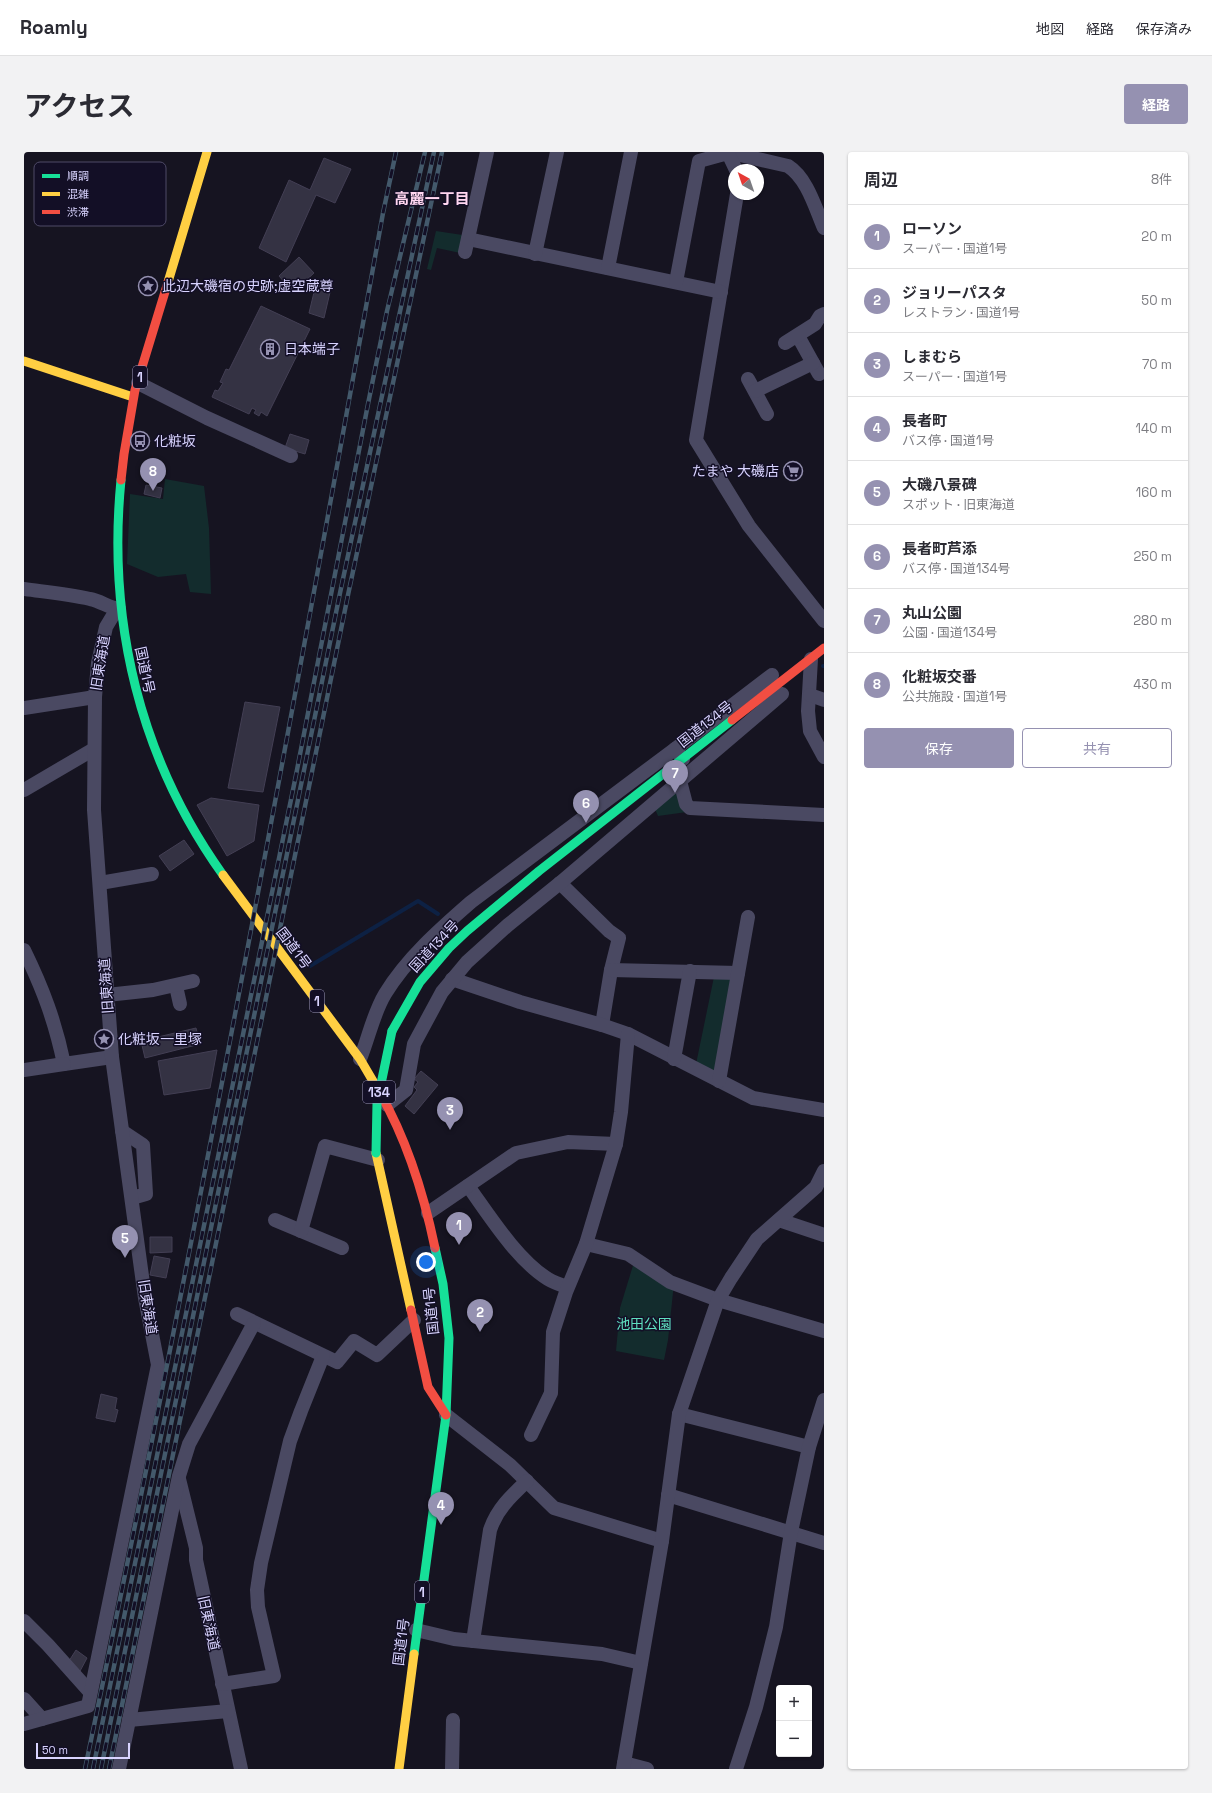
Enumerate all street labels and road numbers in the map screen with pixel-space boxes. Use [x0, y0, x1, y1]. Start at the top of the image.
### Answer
road number: 1 [133, 366, 147, 388]
street label: 旧東海道 [87, 634, 113, 692]
street label: 国道1号 [131, 645, 159, 695]
street label: 国道134号 [674, 697, 736, 751]
street label: 国道134号 [405, 916, 463, 976]
street label: 国道1号 [272, 923, 316, 973]
street label: 旧東海道 [95, 957, 117, 1015]
road number: 1 [310, 990, 324, 1012]
road number: 134 [363, 1081, 395, 1103]
street label: 旧東海道 [135, 1278, 161, 1336]
street label: 国道1号 [420, 1286, 442, 1336]
road number: 1 [415, 1581, 429, 1603]
street label: 旧東海道 [194, 1594, 224, 1652]
street label: 国道1号 [389, 1617, 413, 1667]

